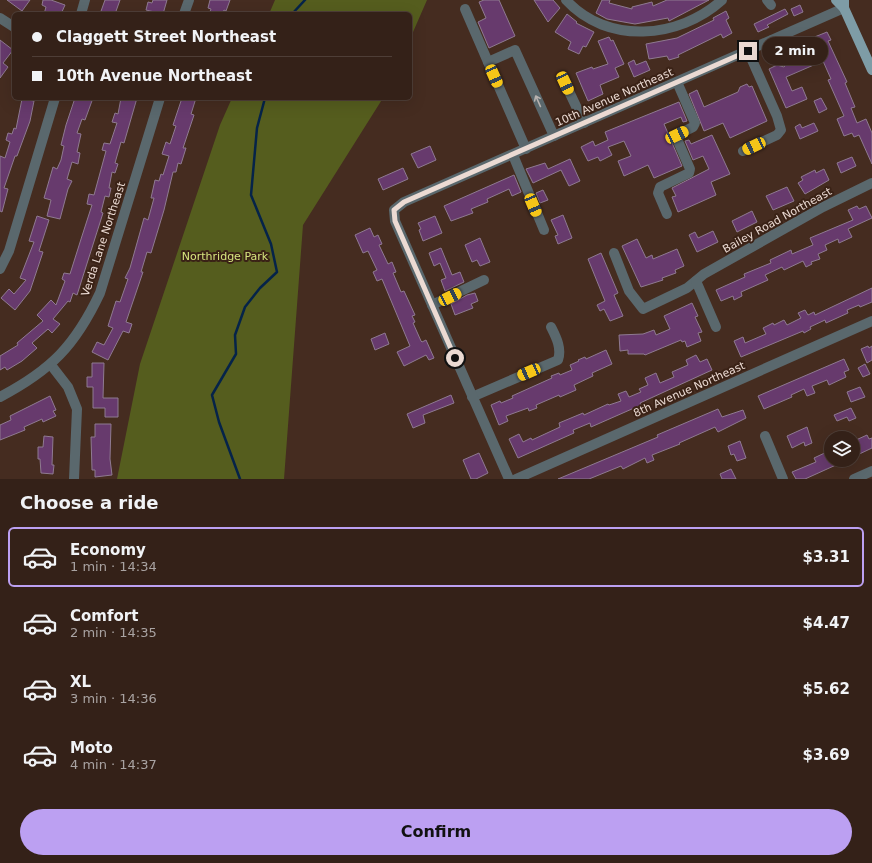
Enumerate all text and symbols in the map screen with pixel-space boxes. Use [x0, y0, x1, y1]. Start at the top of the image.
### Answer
text: Claggett Street Northeast [56, 28, 276, 46]
callout: 2 min [762, 37, 828, 65]
route end [739, 42, 757, 60]
text: 2 min [775, 43, 815, 58]
car [484, 63, 504, 89]
street label: 10th Avenue Northeast [553, 65, 676, 129]
text: 10th Avenue Northeast [56, 67, 252, 85]
car [554, 70, 576, 96]
one-way arrow [533, 95, 541, 107]
car [664, 124, 690, 146]
car [741, 135, 767, 157]
street label: Verda Lane Northeast [79, 180, 128, 298]
street label: Bailey Road Northeast [720, 185, 835, 256]
car [523, 192, 543, 218]
park label: Northridge Park [182, 250, 269, 263]
car [437, 286, 463, 308]
route start [446, 349, 464, 367]
street label: 8th Avenue Northeast [632, 359, 747, 420]
car [516, 362, 542, 382]
map controls [824, 431, 860, 467]
button: layers [824, 431, 860, 467]
text: Choose a ride [20, 492, 159, 513]
icon: car [22, 539, 58, 575]
text: Economy [70, 541, 146, 559]
text: $3.31 [803, 548, 850, 566]
text: 1 min · 14:34 [70, 559, 157, 574]
icon: car [22, 605, 58, 641]
text: Comfort [70, 607, 138, 625]
text: $4.47 [803, 614, 850, 632]
text: 2 min · 14:35 [70, 625, 157, 640]
icon: car [22, 671, 58, 707]
text: XL [70, 673, 91, 691]
text: $5.62 [803, 680, 850, 698]
text: 3 min · 14:36 [70, 691, 157, 706]
icon: car [22, 737, 58, 773]
text: Moto [70, 739, 113, 757]
text: $3.69 [803, 746, 850, 764]
text: 4 min · 14:37 [70, 757, 157, 772]
button: Confirm [20, 809, 852, 855]

